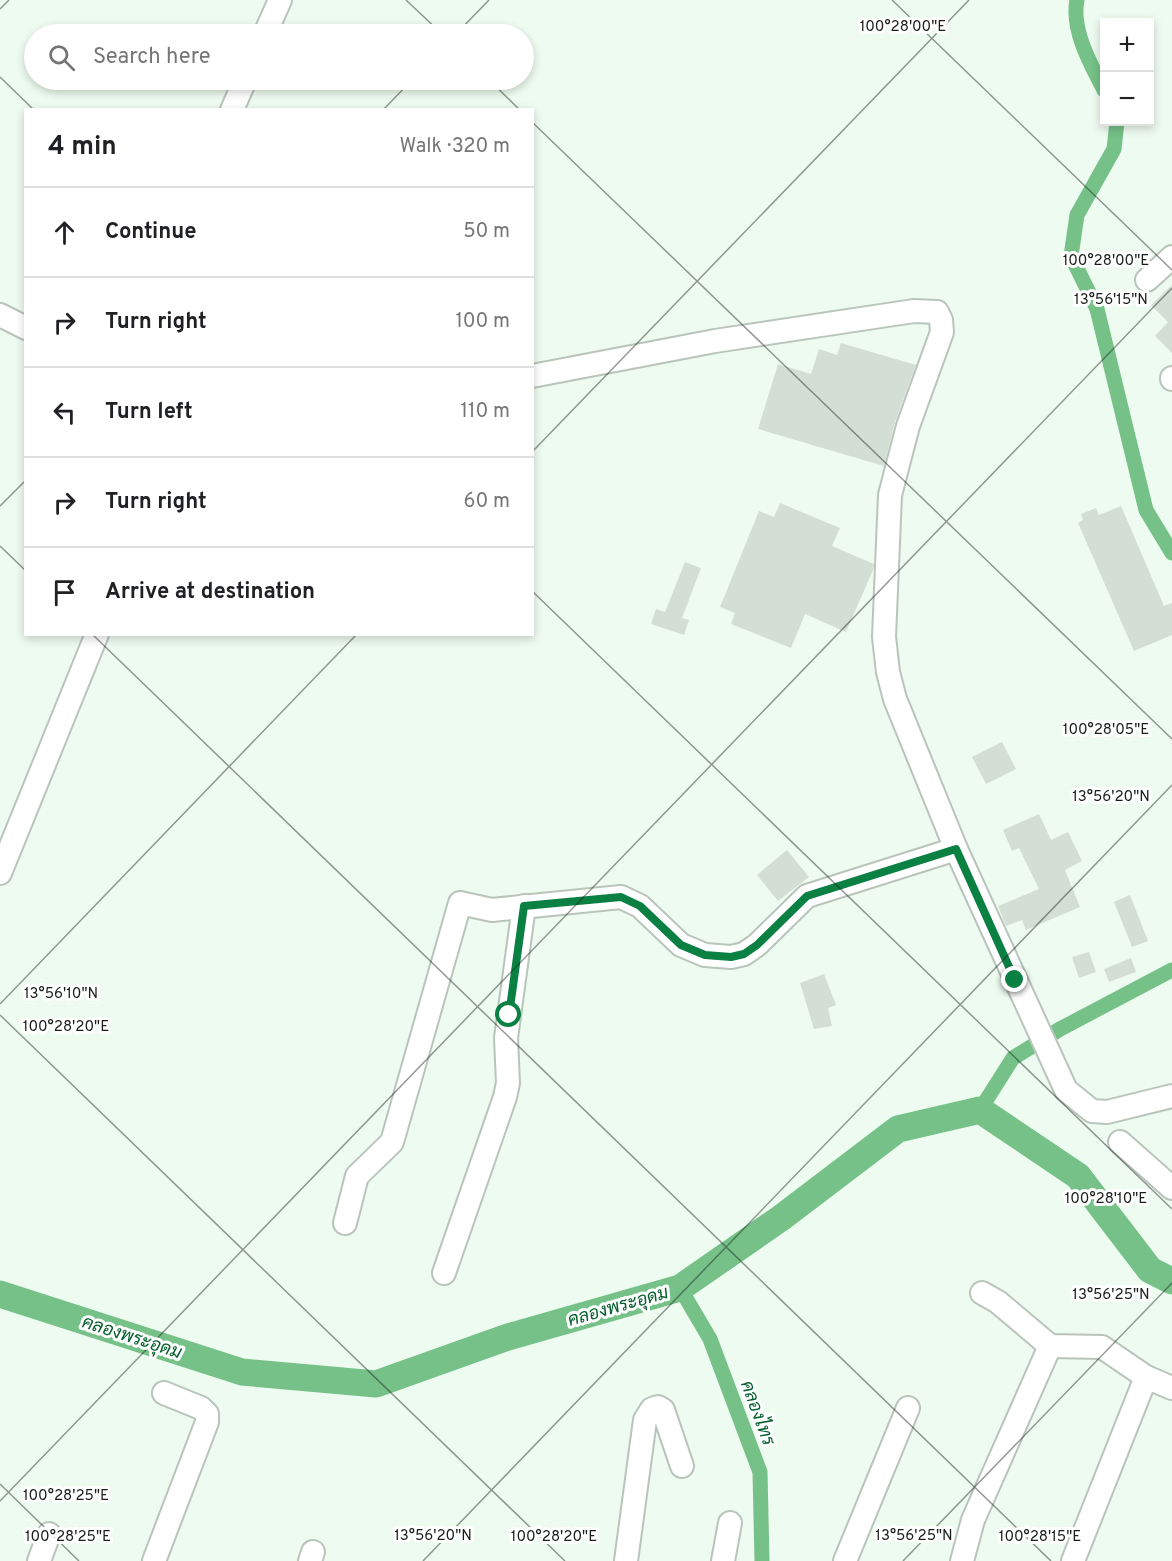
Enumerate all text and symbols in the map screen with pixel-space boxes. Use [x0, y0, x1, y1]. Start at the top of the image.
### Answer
text: 100°28'00"E [860, 18, 946, 37]
map controls [1100, 18, 1154, 126]
button: + [1100, 18, 1154, 72]
search box [24, 24, 534, 90]
icon: search [45, 41, 78, 74]
text: Search here [93, 44, 211, 71]
button: − [1100, 72, 1154, 126]
text: 4 min [48, 131, 117, 164]
text: Walk · 320 m [400, 134, 510, 160]
icon: ahead [48, 216, 81, 249]
text: Continue [105, 219, 196, 246]
text: 50 m [463, 219, 510, 245]
text: 100°28'00"E [1063, 252, 1149, 271]
text: 13°56'15"N [1074, 291, 1148, 310]
icon: right [48, 306, 81, 339]
text: Turn right [105, 309, 207, 336]
text: 100 m [455, 309, 510, 335]
icon: left [48, 396, 81, 429]
text: Turn left [105, 399, 193, 426]
text: 110 m [461, 399, 510, 425]
icon: right [48, 486, 81, 519]
text: Turn right [105, 489, 207, 516]
text: 60 m [464, 489, 510, 515]
icon: arrive [48, 576, 81, 609]
text: Arrive at destination [105, 579, 315, 606]
text: 100°28'05"E [1063, 721, 1149, 740]
text: 13°56'20"N [1072, 788, 1150, 807]
route end [1001, 966, 1027, 992]
text: 13°56'10"N [24, 985, 98, 1004]
route start [495, 1001, 521, 1027]
text: 100°28'20"E [23, 1018, 109, 1037]
text: 100°28'10"E [1065, 1190, 1147, 1209]
water label: คลองพระอุดม [565, 1282, 671, 1333]
text: 13°56'25"N [1072, 1286, 1150, 1305]
water label: คลองพระอุดม [79, 1311, 184, 1365]
water label: คลองไทร [734, 1377, 782, 1450]
text: 100°28'25"E [23, 1487, 109, 1506]
text: 13°56'20"N [394, 1527, 472, 1546]
text: 13°56'25"N [875, 1527, 953, 1546]
text: 100°28'25"E [25, 1528, 111, 1547]
text: 100°28'20"E [511, 1528, 597, 1547]
text: 100°28'15"E [999, 1528, 1081, 1547]

